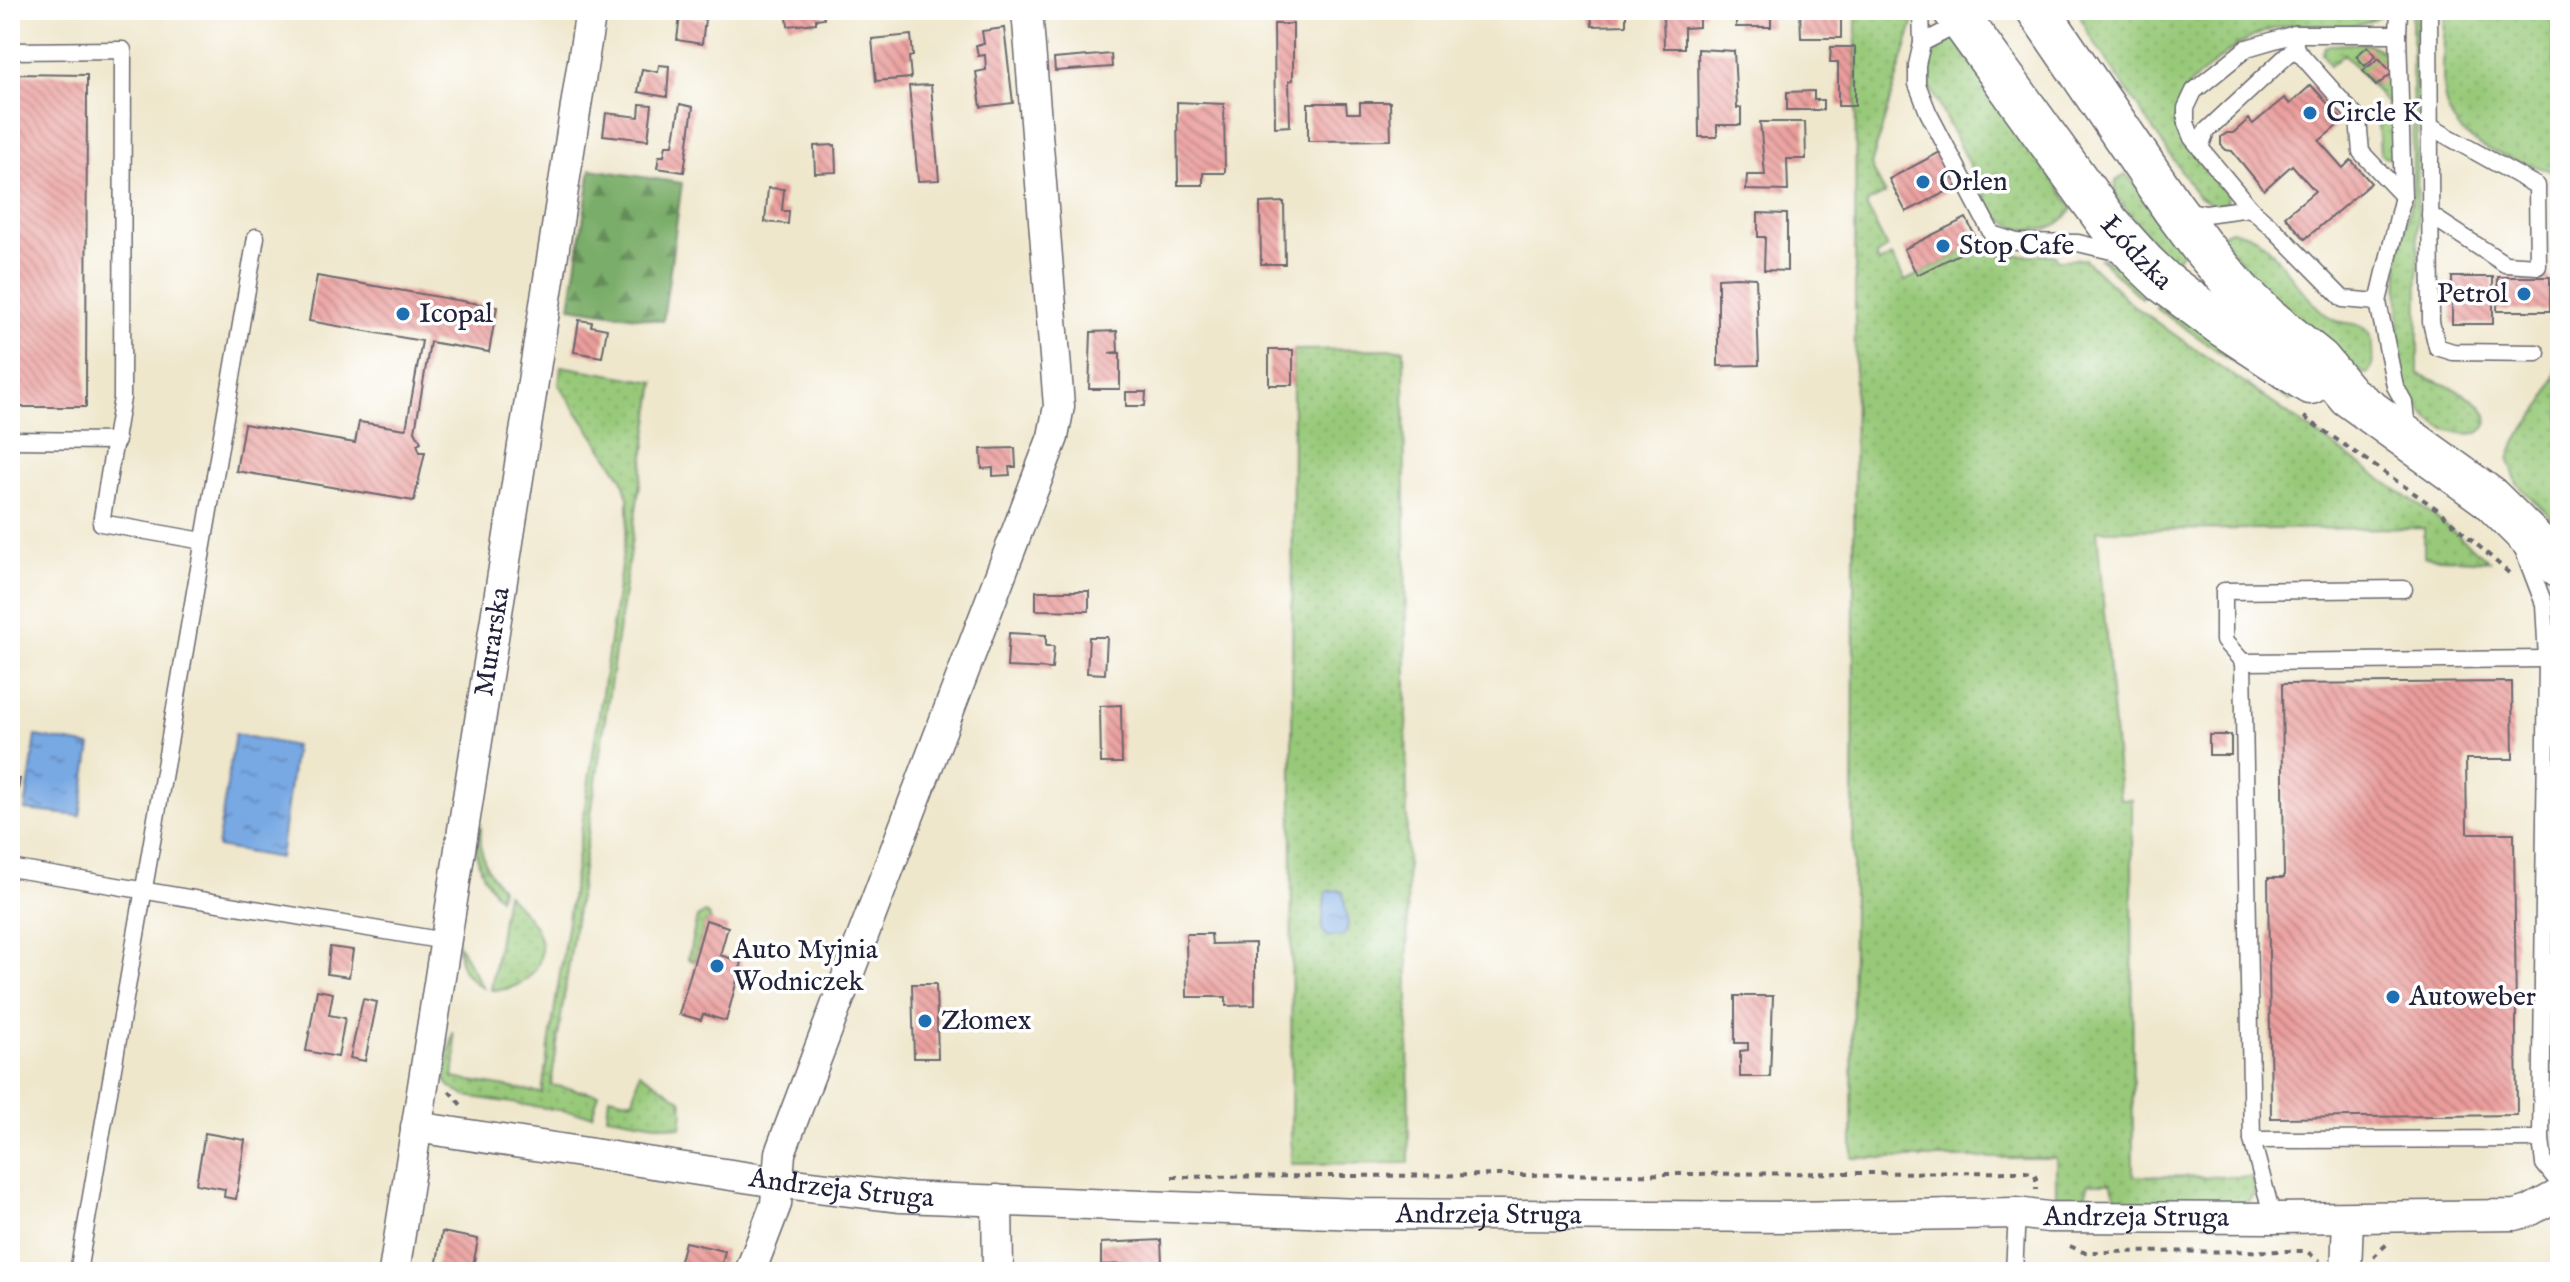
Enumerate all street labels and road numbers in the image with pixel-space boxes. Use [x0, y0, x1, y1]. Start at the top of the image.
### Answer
street label: Łódzka [2092, 208, 2180, 299]
street label: Murarska [467, 584, 518, 699]
street label: Andrzeja Struga [746, 1160, 935, 1216]
street label: Andrzeja Struga [1395, 1197, 1583, 1233]
street label: Andrzeja Struga [2042, 1199, 2230, 1235]

